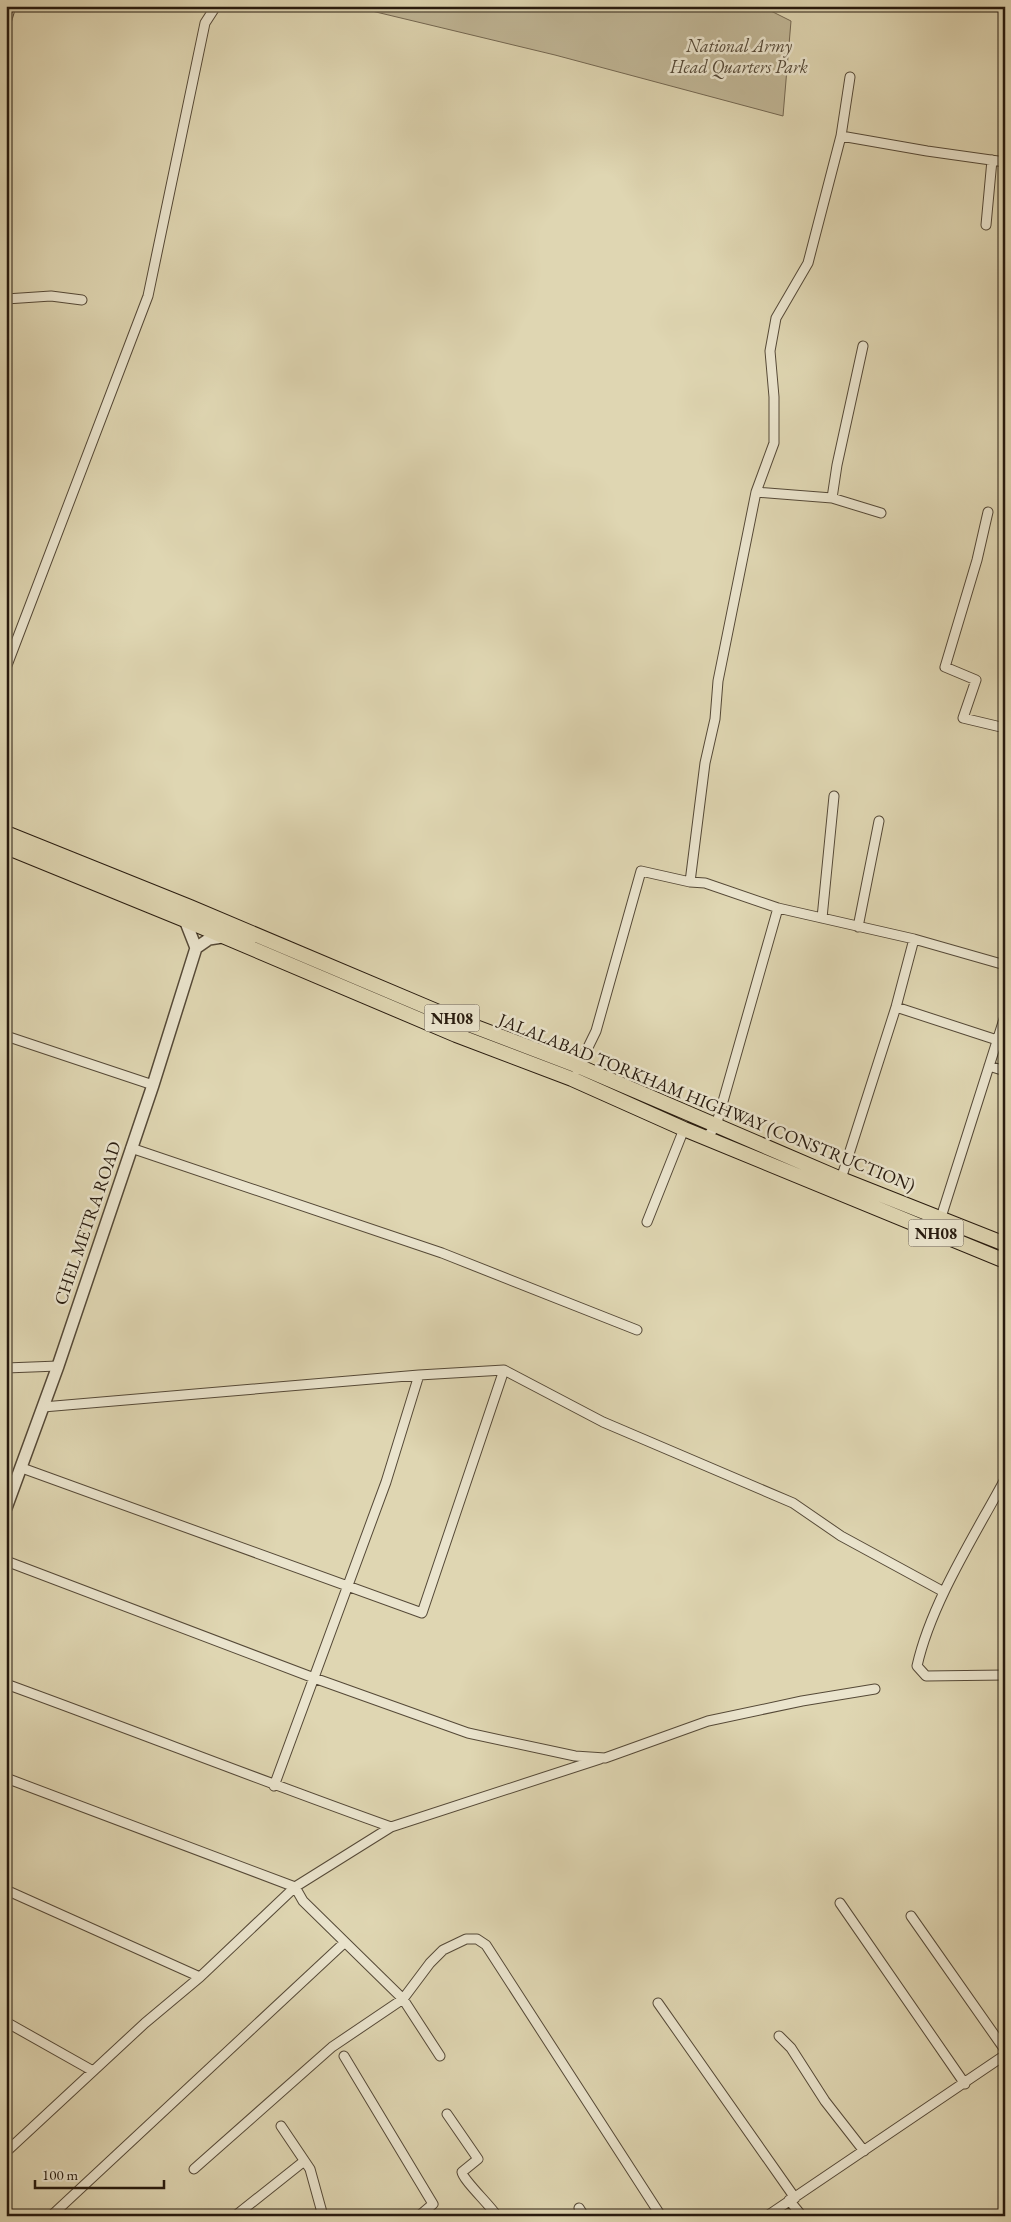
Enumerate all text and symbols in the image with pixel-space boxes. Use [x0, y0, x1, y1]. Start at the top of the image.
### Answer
park label: National Army Head Quarters Park [669, 34, 808, 79]
road number: NH08 [424, 1004, 480, 1032]
street label: JALALABAD TORKHAM HIGHWAY (CONSTRUCTION) [493, 1007, 919, 1196]
street label: CHEL METRA ROAD [48, 1138, 126, 1308]
road number: NH08 [908, 1220, 964, 1246]
scale bar [35, 2157, 164, 2189]
text: 100 m [42, 2165, 79, 2184]

